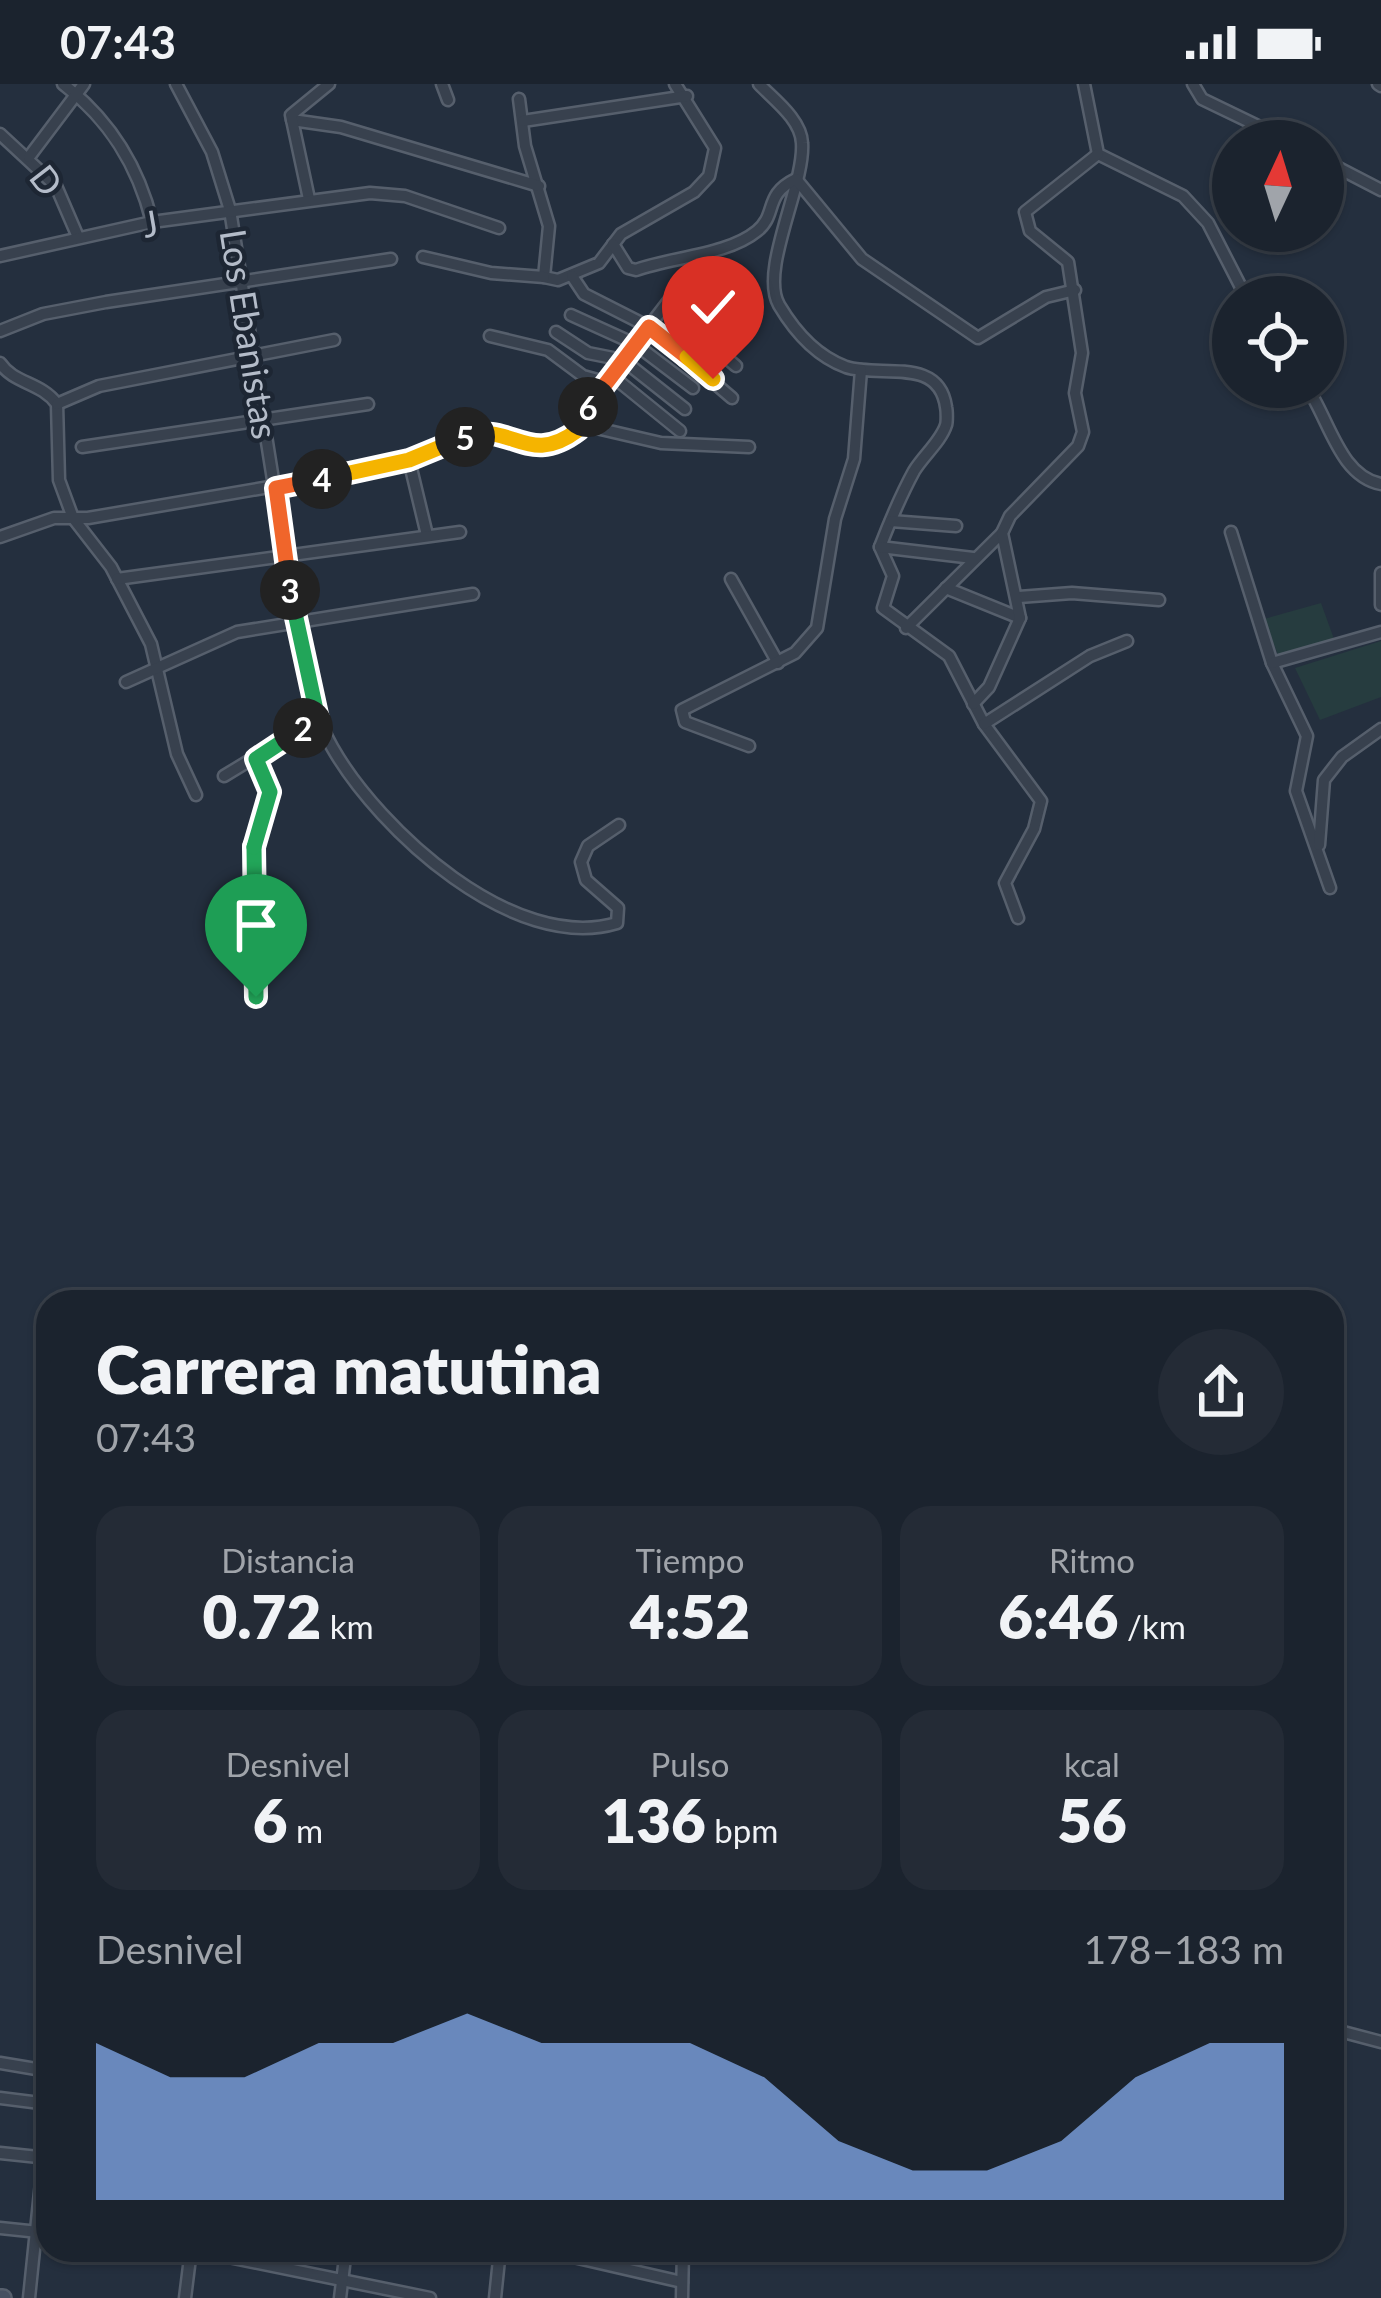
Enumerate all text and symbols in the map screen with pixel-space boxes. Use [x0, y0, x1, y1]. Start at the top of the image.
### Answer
text: 07:43 [60, 15, 176, 69]
north arrow [1212, 120, 1344, 252]
map controls [1212, 120, 1344, 408]
street label: D [21, 156, 73, 204]
street label: J [139, 200, 161, 246]
street label: Los Ebanistas [212, 226, 288, 442]
pin [662, 256, 764, 379]
icon: check [680, 274, 746, 340]
button: locate [1212, 276, 1344, 408]
pin: 6 [558, 377, 618, 437]
text: 6 [578, 387, 598, 427]
pin: 5 [435, 407, 495, 467]
text: 5 [455, 417, 475, 457]
pin: 4 [292, 449, 352, 509]
text: 4 [312, 459, 332, 499]
pin: 3 [260, 560, 320, 620]
text: 3 [280, 570, 300, 610]
pin: 2 [273, 698, 333, 758]
text: 2 [293, 708, 313, 748]
pin [205, 874, 307, 997]
icon: arrive [223, 892, 289, 958]
text: Carrera matutina [96, 1329, 602, 1408]
button: share [1158, 1329, 1284, 1455]
text: 07:43 [96, 1414, 196, 1460]
text: Distancia [221, 1540, 355, 1580]
text: Tiempo [635, 1540, 745, 1580]
text: Ritmo [1049, 1540, 1135, 1580]
text: 0.72 [202, 1580, 321, 1652]
text: 4:52 [630, 1580, 750, 1652]
text: 6:46 [998, 1580, 1119, 1652]
text: km [321, 1606, 374, 1646]
text: /km [1119, 1606, 1186, 1646]
text: Desnivel [226, 1744, 350, 1784]
text: Pulso [651, 1744, 729, 1784]
text: kcal [1064, 1744, 1120, 1784]
text: 6 [253, 1784, 288, 1856]
text: 136 [602, 1784, 706, 1856]
text: 56 [1057, 1784, 1127, 1856]
text: m [288, 1810, 323, 1850]
text: bpm [706, 1810, 778, 1850]
text: Desnivel [96, 1926, 243, 1972]
text: 178–183 m [1084, 1926, 1284, 1972]

